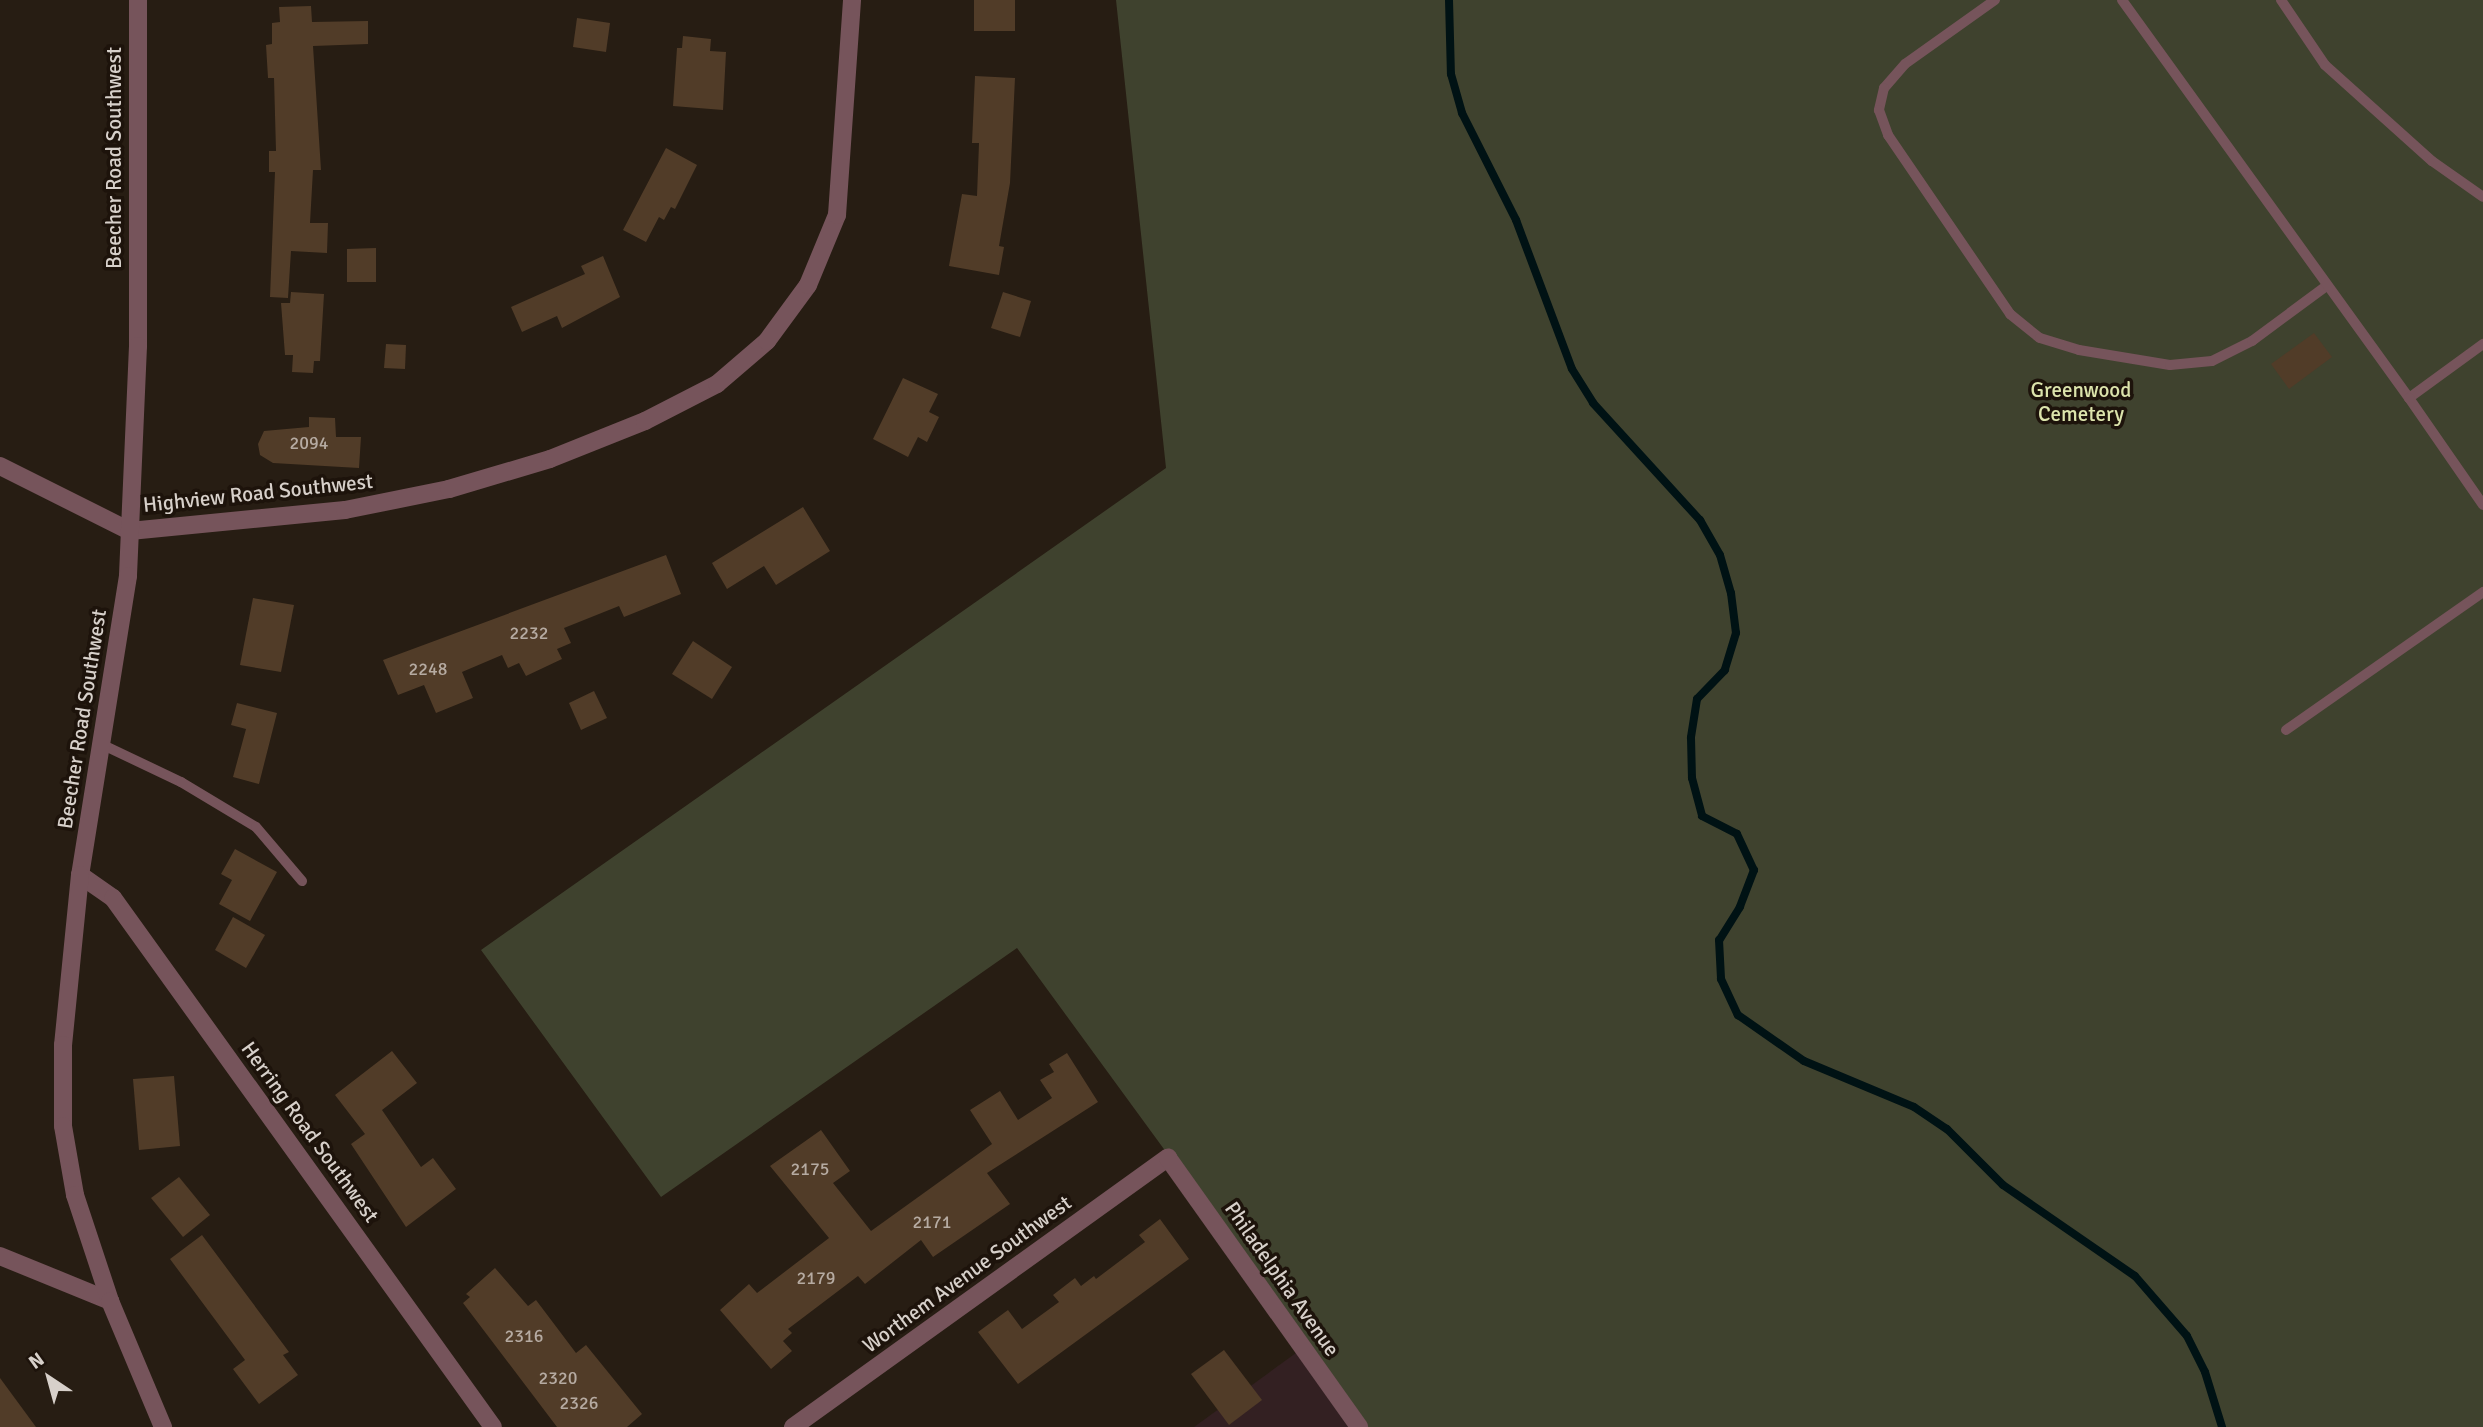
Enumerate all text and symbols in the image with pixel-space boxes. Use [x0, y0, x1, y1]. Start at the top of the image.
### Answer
street label: Beecher Road Southwest [101, 47, 127, 269]
park label: Greenwood Cemetery [2031, 377, 2131, 427]
house number: 2094 [290, 432, 328, 454]
street label: Highview Road Southwest [142, 468, 374, 518]
street label: Beecher Road Southwest [52, 607, 112, 831]
house number: 2232 [510, 622, 548, 644]
house number: 2248 [409, 658, 447, 680]
street label: Herring Road Southwest [236, 1037, 384, 1227]
house number: 2175 [791, 1158, 829, 1180]
street label: Worthem Avenue Southwest [858, 1190, 1076, 1358]
street label: Philadelphia Avenue [1219, 1197, 1345, 1361]
house number: 2171 [913, 1211, 951, 1233]
house number: 2179 [797, 1267, 835, 1289]
house number: 2316 [505, 1325, 543, 1347]
north arrow [14, 1343, 84, 1413]
text: N [24, 1347, 49, 1375]
house number: 2320 [539, 1367, 577, 1389]
house number: 2326 [560, 1392, 598, 1414]

